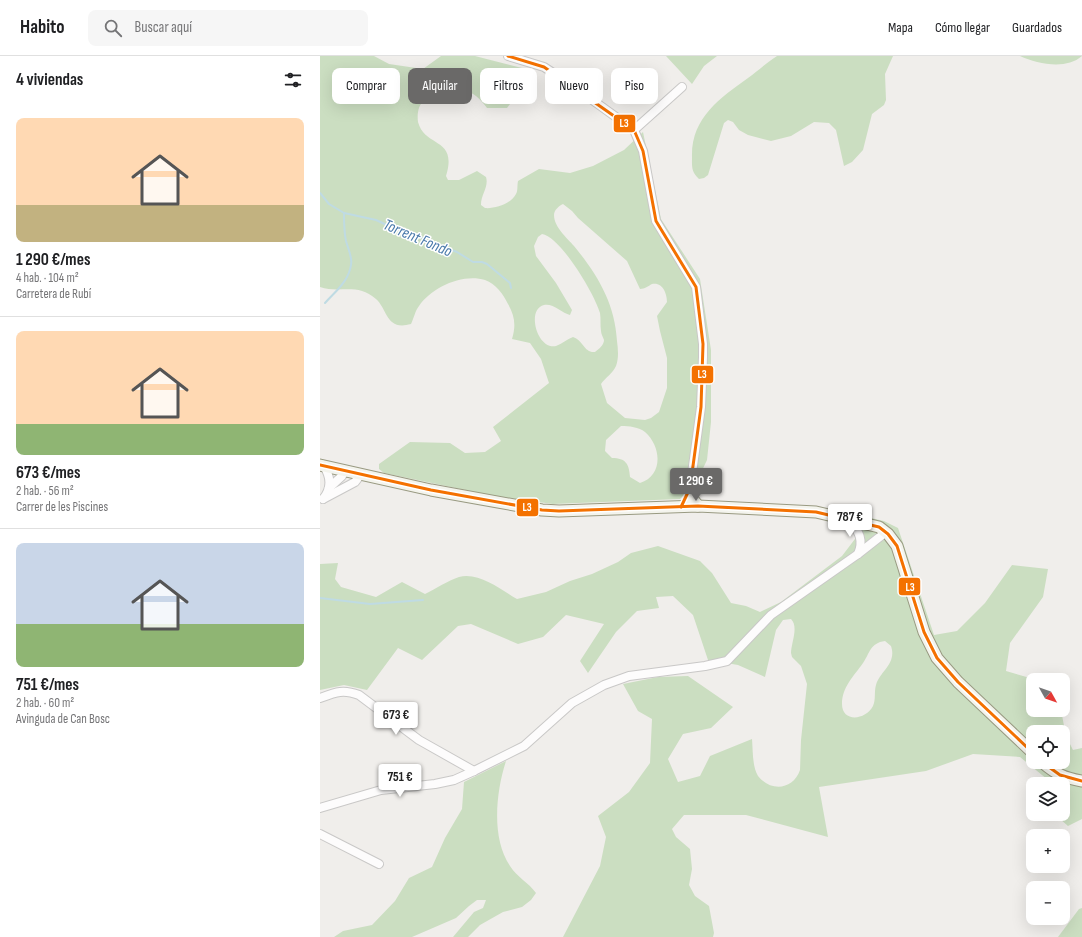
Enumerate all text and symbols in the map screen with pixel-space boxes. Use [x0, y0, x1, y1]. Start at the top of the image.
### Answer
search box [88, 10, 368, 46]
text: Habito [20, 16, 64, 39]
icon: search [102, 17, 124, 39]
text: Buscar aquí [134, 18, 192, 37]
text: Mapa [888, 19, 913, 36]
text: Cómo llegar [935, 19, 990, 36]
text: Guardados [1012, 19, 1062, 36]
chip: Comprar [332, 68, 400, 104]
chip: Alquilar [408, 68, 472, 104]
chip: Filtros [480, 68, 537, 104]
chip: Nuevo [545, 68, 603, 104]
chip: Piso [611, 68, 658, 104]
icon: filters [282, 69, 304, 91]
text: 4 viviendas [16, 70, 83, 90]
line badge: L3 [613, 114, 636, 133]
text: L3 [619, 117, 629, 130]
icon: home [124, 144, 196, 216]
water label: Torrent Fondo [380, 215, 455, 262]
text: 1 290 €/mes [16, 250, 90, 270]
text: 4 hab. · 104 m² [16, 270, 79, 286]
text: Carretera de Rubí [16, 286, 91, 302]
icon: home [124, 357, 196, 429]
line badge: L3 [691, 365, 714, 384]
text: L3 [697, 368, 707, 381]
text: 673 €/mes [16, 463, 81, 483]
pin: 1 290 € [659, 468, 733, 502]
text: 1 290 € [679, 473, 713, 489]
text: 2 hab. · 56 m² [16, 483, 74, 499]
line badge: L3 [516, 498, 539, 517]
text: Carrer de les Piscines [16, 499, 108, 515]
text: L3 [522, 501, 532, 514]
pin: 787 € [822, 504, 878, 538]
text: 787 € [837, 509, 863, 525]
icon: home [124, 569, 196, 641]
line badge: L3 [898, 577, 921, 596]
text: L3 [905, 581, 915, 594]
north arrow [1026, 673, 1070, 717]
map controls [1026, 673, 1070, 925]
text: 751 €/mes [16, 675, 79, 695]
text: 2 hab. · 60 m² [16, 695, 74, 711]
pin: 673 € [368, 702, 424, 736]
text: 673 € [383, 707, 409, 723]
text: Avinguda de Can Bosc [16, 711, 110, 727]
button: locate [1026, 725, 1070, 769]
pin: 751 € [372, 764, 428, 798]
text: 751 € [387, 769, 413, 785]
button: layers [1026, 777, 1070, 821]
button: + [1026, 829, 1070, 873]
button: − [1026, 881, 1070, 925]

